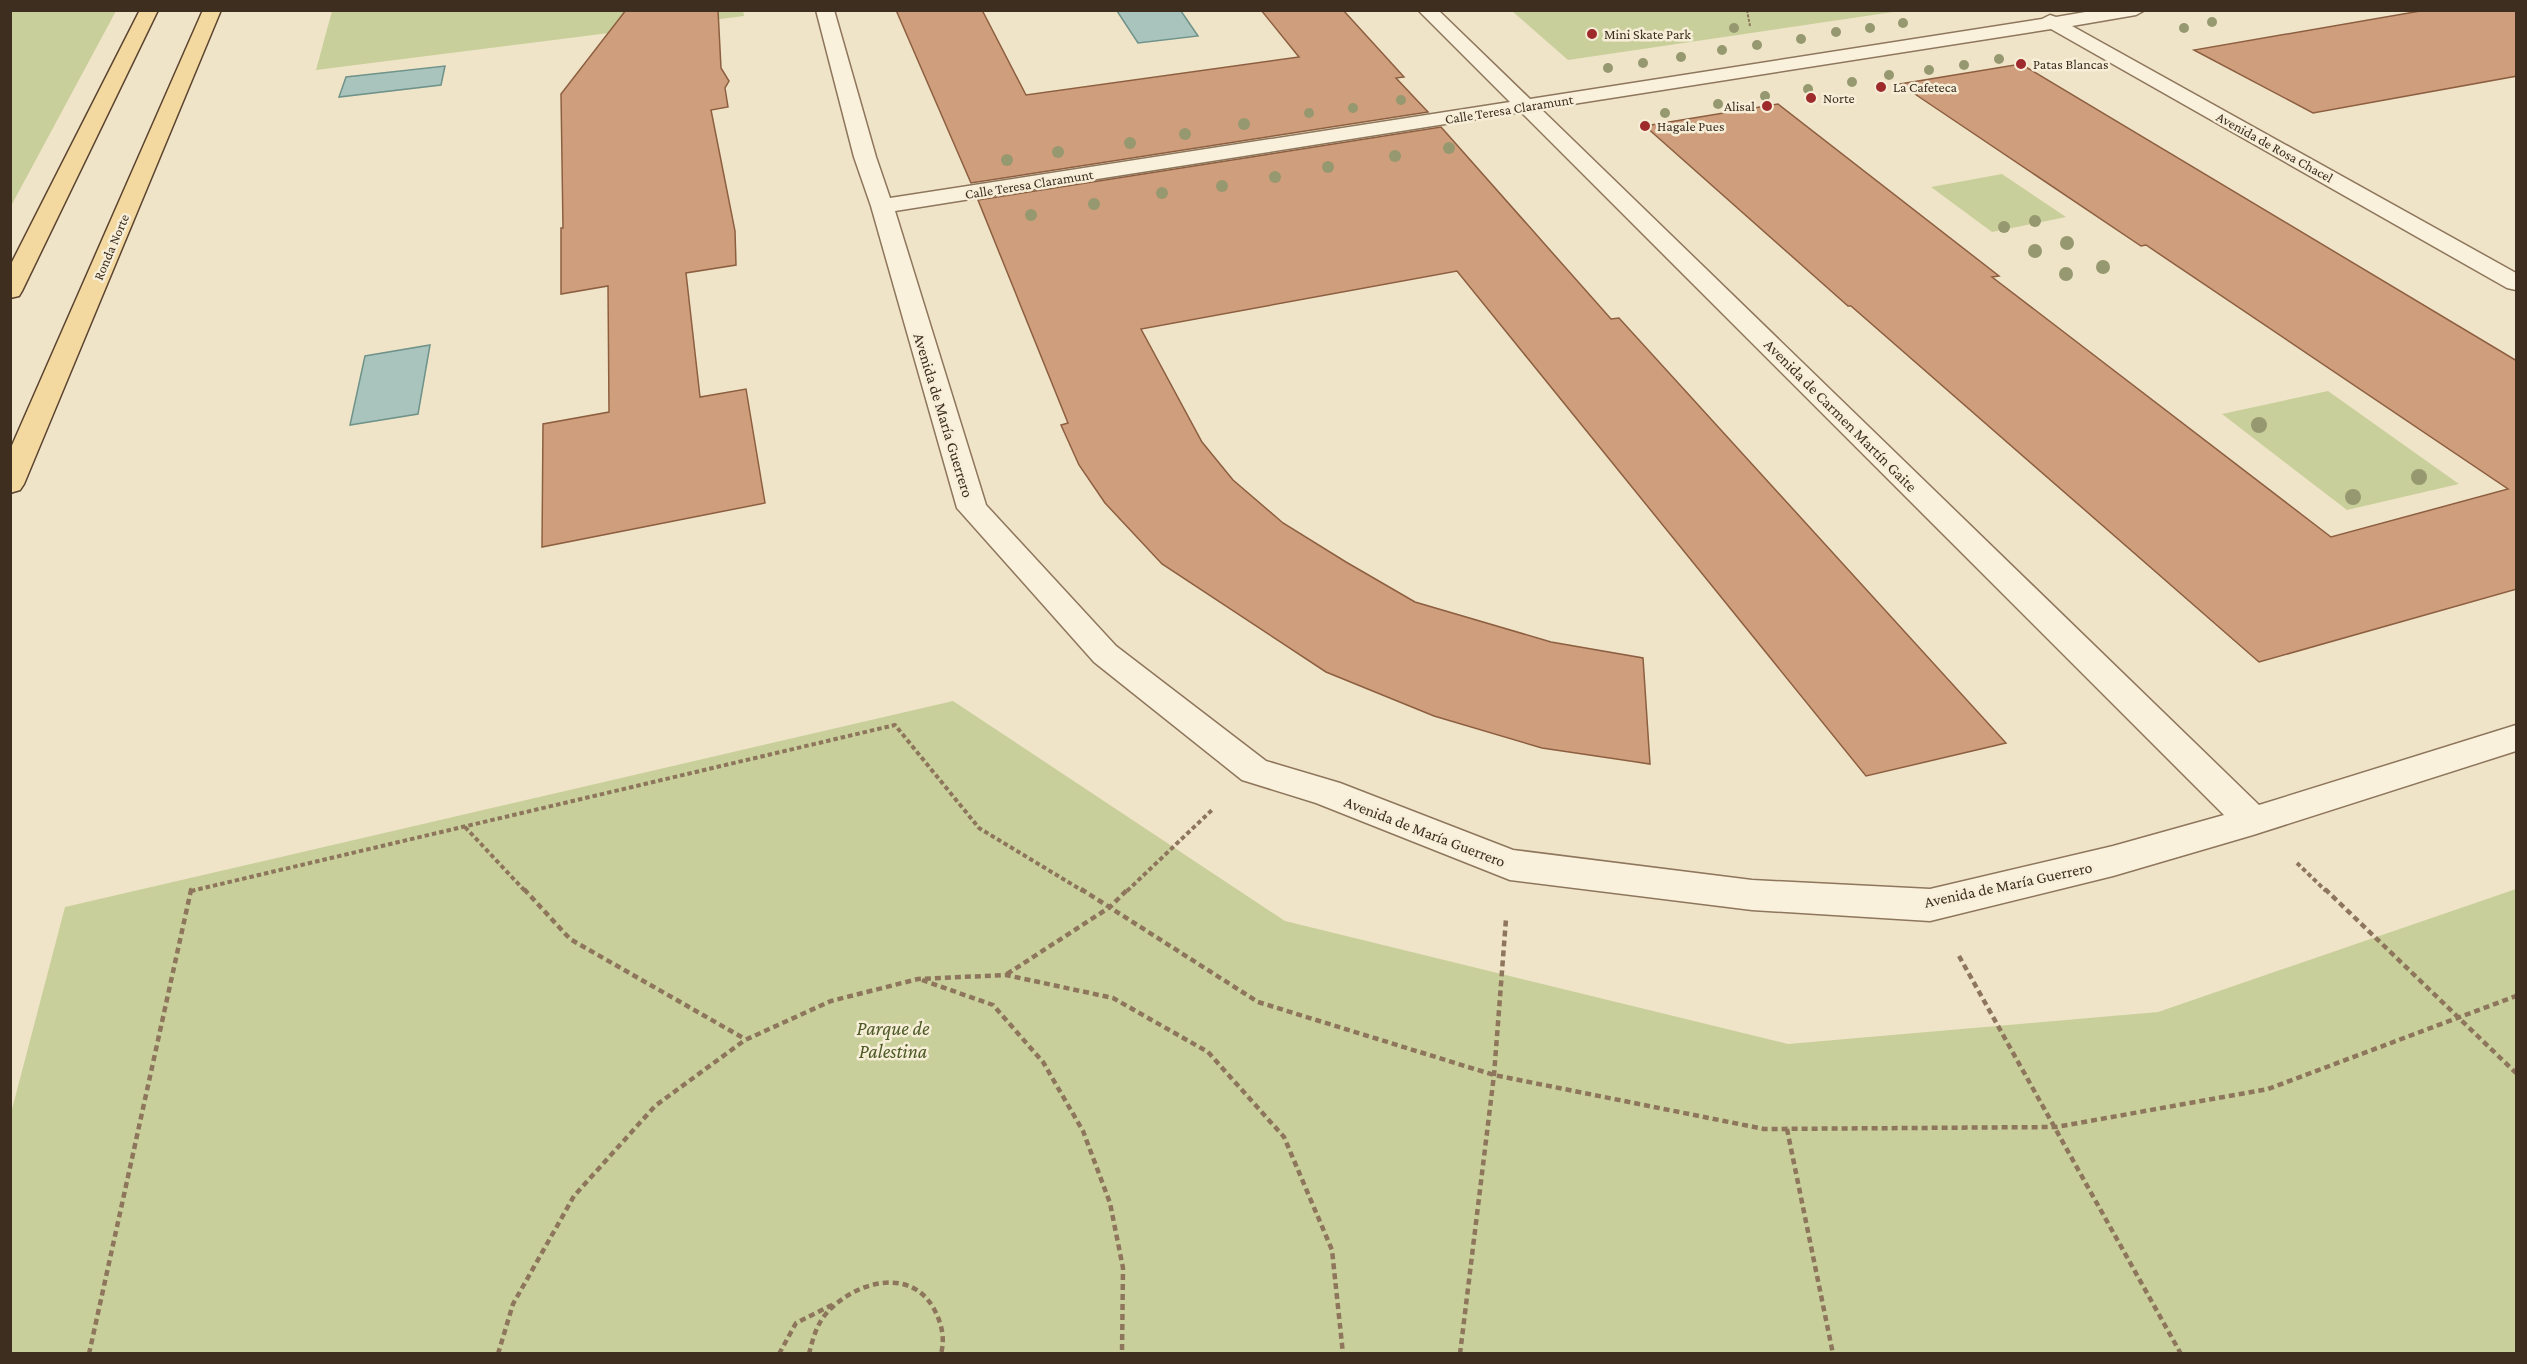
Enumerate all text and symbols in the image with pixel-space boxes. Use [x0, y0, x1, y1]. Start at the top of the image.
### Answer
place label: Mini Skate Park [1604, 26, 1691, 42]
marker: Mini Skate Park [1585, 27, 1599, 41]
place label: Patas Blancas [2033, 56, 2109, 72]
marker: Patas Blancas [2014, 57, 2028, 71]
place label: La Cafeteca [1893, 79, 1957, 95]
marker: La Cafeteca [1874, 80, 1888, 94]
place label: Norte [1823, 90, 1855, 106]
street label: Calle Teresa Claramunt [1444, 91, 1575, 127]
marker: Norte [1804, 91, 1818, 105]
place label: Alisal [1724, 98, 1755, 114]
marker: Alisal [1760, 99, 1774, 113]
street label: Avenida de Rosa Chacel [2214, 108, 2336, 186]
place label: Hagale Pues [1657, 118, 1724, 134]
marker: Hagale Pues [1638, 119, 1652, 133]
street label: Calle Teresa Claramunt [964, 166, 1095, 202]
street label: Ronda Norte [90, 212, 132, 282]
street label: Avenida de María Guerrero [910, 331, 977, 499]
street label: Avenida de Carmen Martín Gaite [1761, 336, 1920, 495]
street label: Avenida de María Guerrero [1342, 793, 1508, 870]
street label: Avenida de María Guerrero [1923, 858, 2094, 911]
park label: Parque de Palestina [857, 1017, 930, 1062]

